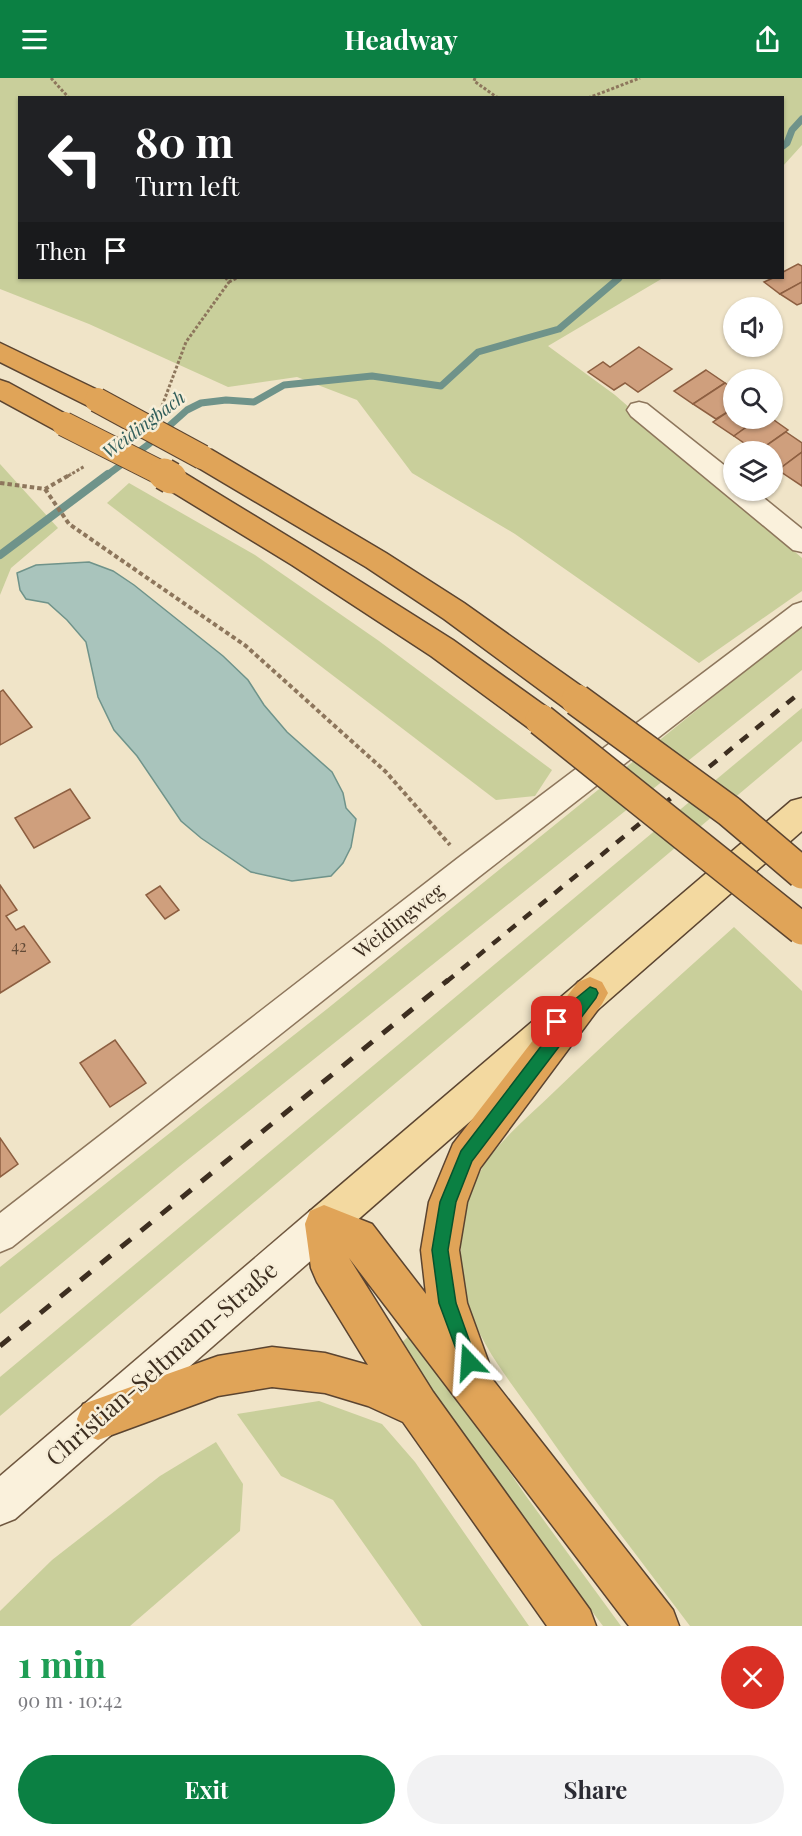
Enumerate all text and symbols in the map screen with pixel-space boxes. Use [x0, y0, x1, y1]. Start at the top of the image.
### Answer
text: Headway [344, 21, 458, 57]
icon: menu [18, 23, 51, 56]
icon: share [751, 23, 784, 56]
text: 80 m [135, 113, 233, 169]
icon: left [36, 120, 114, 198]
text: Turn left [135, 167, 239, 203]
icon: arrive [99, 234, 132, 267]
text: Then [36, 236, 87, 266]
map controls [723, 297, 783, 501]
button: sound [723, 297, 783, 357]
button: search [723, 369, 783, 429]
water label: Weidingbach [97, 385, 190, 463]
button: layers [723, 441, 783, 501]
street label: Weidingweg [346, 876, 449, 964]
house number: 42 [11, 935, 27, 956]
pin [531, 996, 582, 1047]
icon: arrive [540, 1005, 573, 1038]
street label: Christian-Seltmann-Straße [38, 1253, 283, 1472]
position arrow [437, 1330, 501, 1394]
text: 1 min [18, 1639, 106, 1687]
button: close [721, 1646, 784, 1709]
text: 90 m · 10:42 [18, 1686, 122, 1713]
button: Exit [18, 1755, 395, 1824]
button: Share [407, 1755, 784, 1824]

